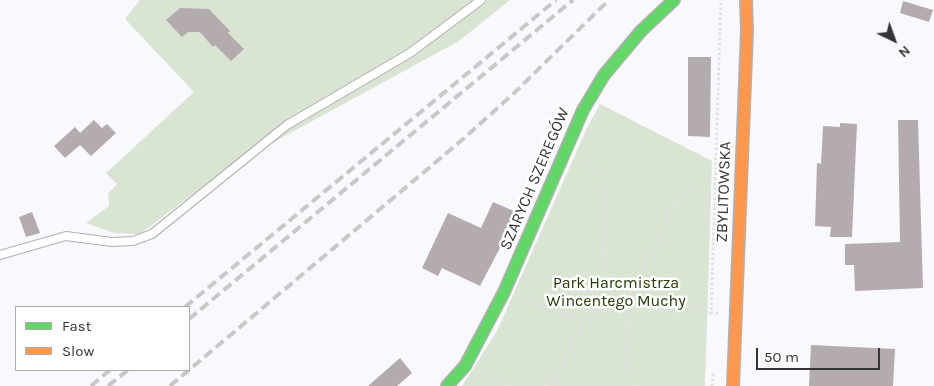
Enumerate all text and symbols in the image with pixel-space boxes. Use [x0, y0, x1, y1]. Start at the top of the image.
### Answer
north arrow [869, 15, 919, 65]
text: N [895, 42, 914, 61]
street label: SZARYCH SZEREGÓW [496, 105, 574, 253]
street label: ZBYLITOWSKA [713, 141, 735, 243]
park label: Park Harcmistrza Wincentego Muchy [546, 273, 686, 311]
legend [15, 306, 190, 371]
text: Fast [62, 317, 91, 335]
scale bar [759, 338, 883, 370]
text: Slow [62, 342, 94, 360]
text: 50 m [764, 348, 799, 366]

